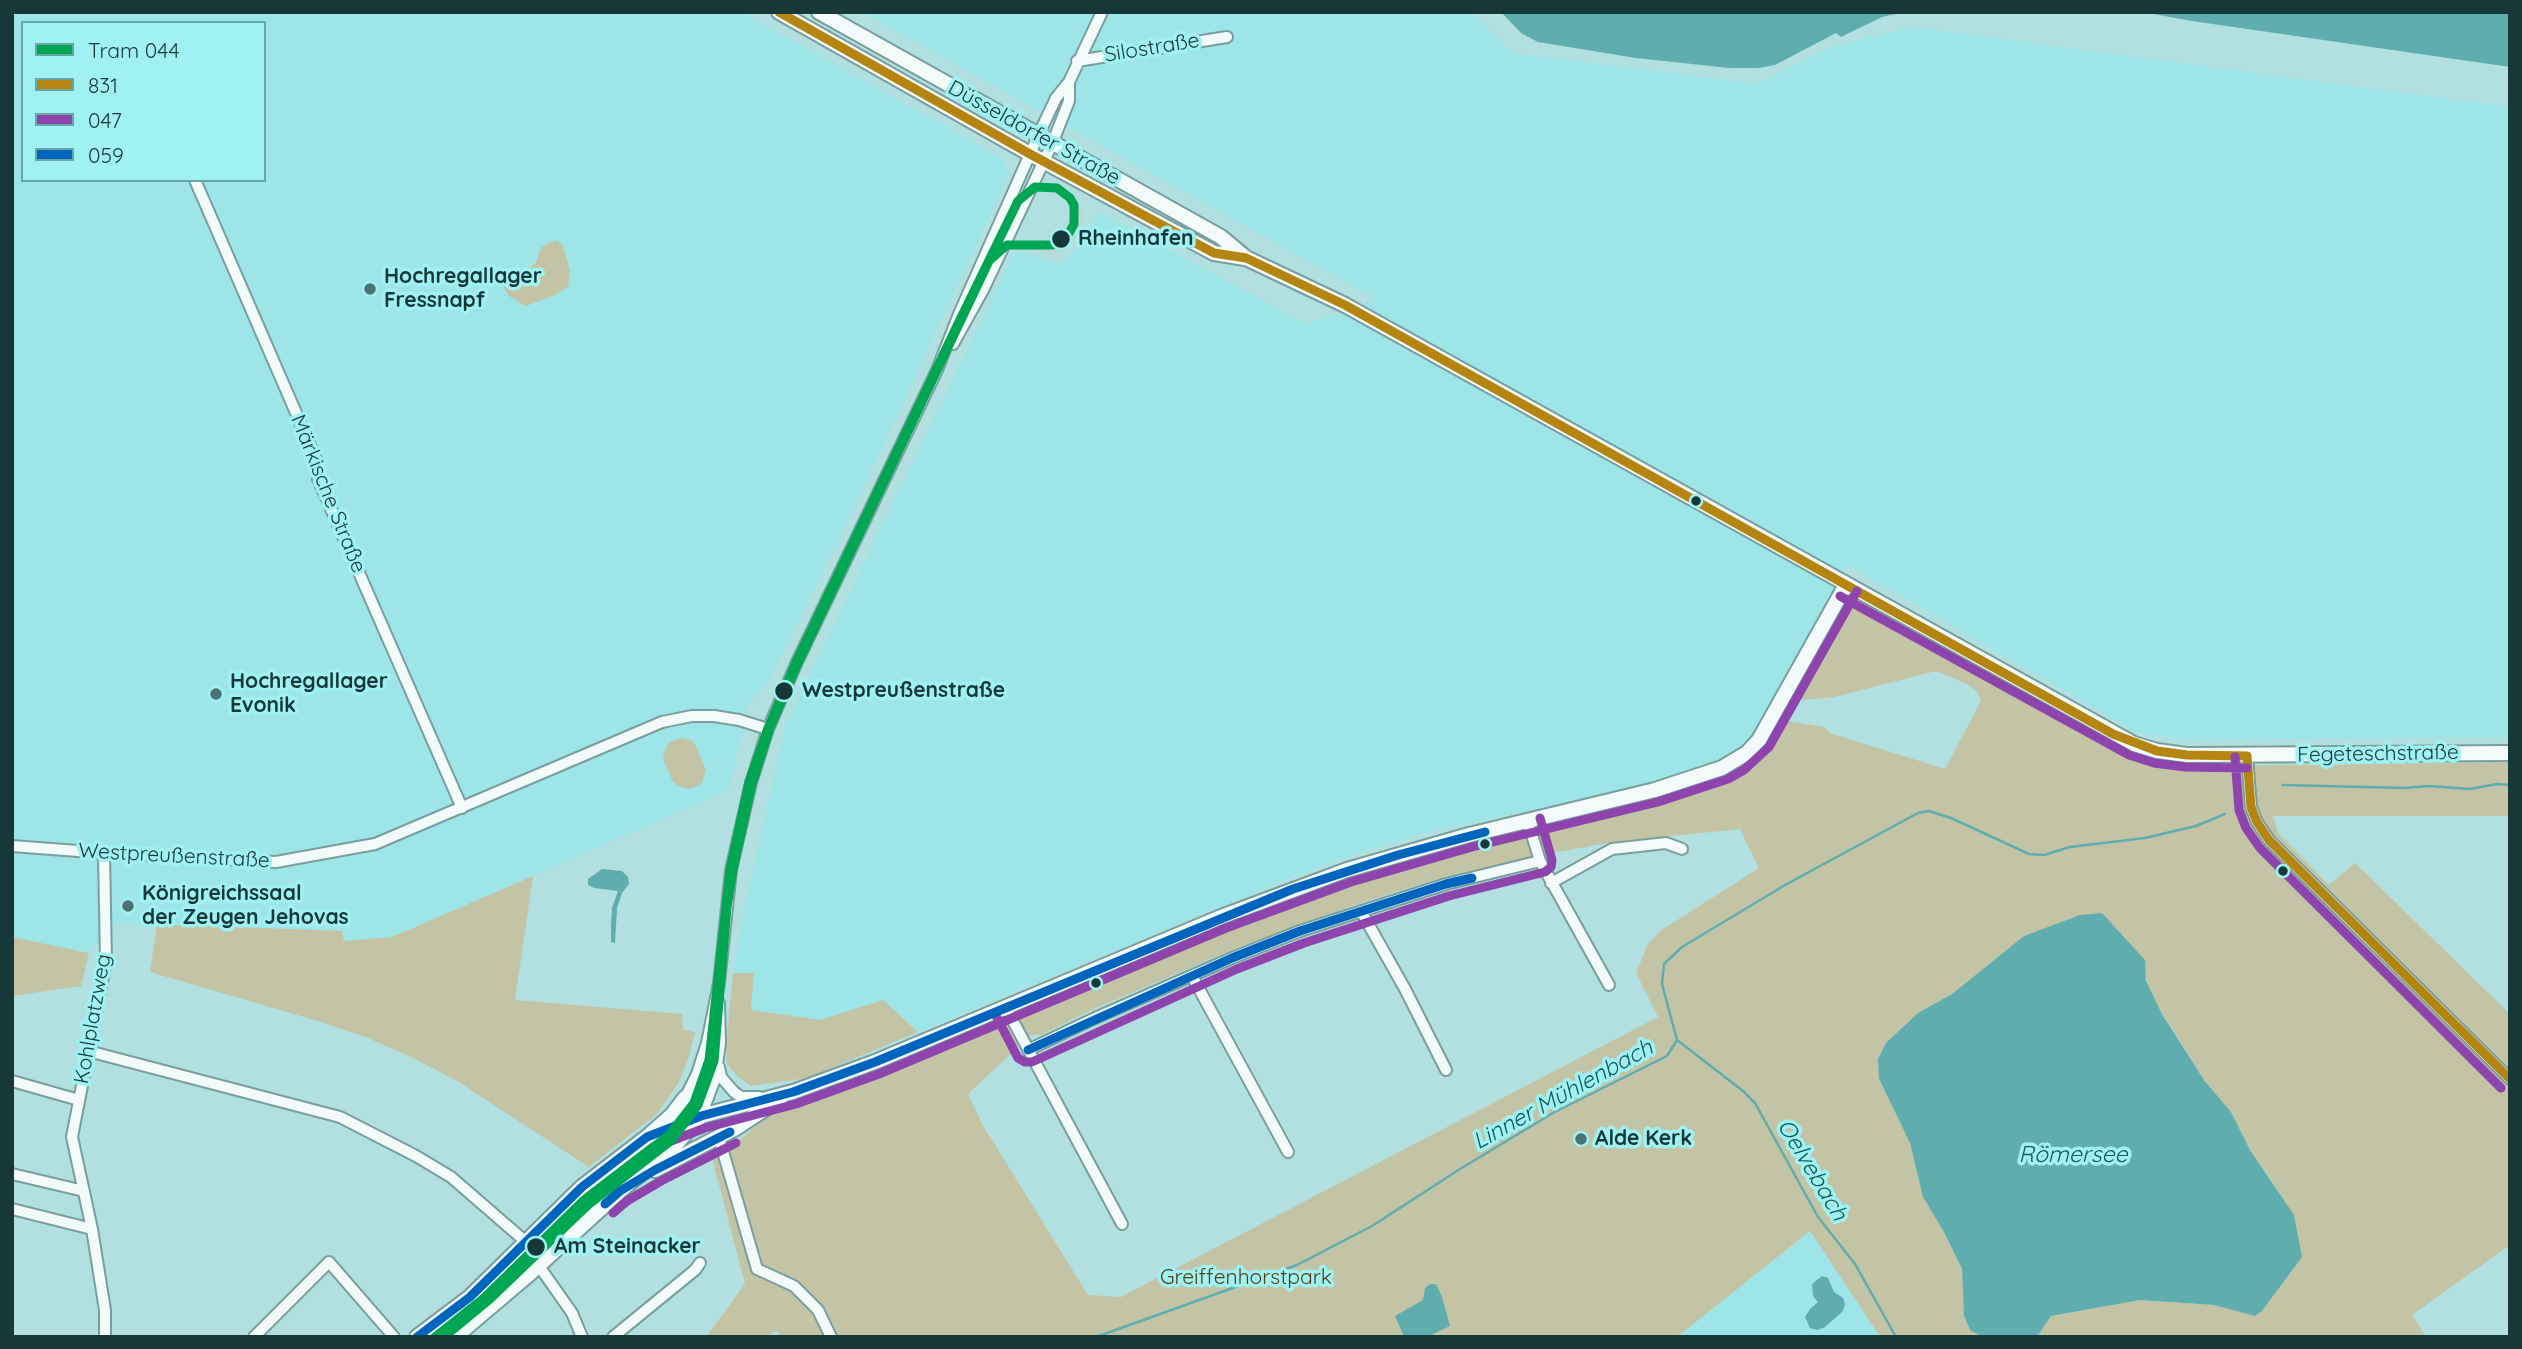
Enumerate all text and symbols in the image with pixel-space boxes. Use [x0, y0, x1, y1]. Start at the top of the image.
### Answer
legend [21, 21, 266, 182]
street label: Silostraße [1103, 28, 1201, 68]
text: Tram 044 [88, 37, 180, 63]
text: 831 [88, 72, 118, 98]
street label: Düsseldorfer Straße [943, 75, 1125, 191]
text: 047 [88, 107, 122, 133]
text: 059 [88, 142, 124, 168]
place label: Rheinhafen [1078, 226, 1194, 252]
marker: Rheinhafen [1050, 228, 1072, 250]
place label: Hochregallager Fressnapf [384, 264, 542, 314]
marker: Hochregallager Fressnapf [362, 281, 378, 297]
street label: Märkische Straße [285, 411, 371, 577]
unlabelled marker [1689, 494, 1703, 508]
place label: Hochregallager Evonik [230, 669, 388, 719]
place label: Westpreußenstraße [802, 678, 1005, 704]
marker: Westpreußenstraße [773, 680, 795, 702]
marker: Hochregallager Evonik [208, 686, 224, 702]
street label: Fegeteschstraße [2297, 740, 2459, 768]
unlabelled marker [1478, 837, 1492, 851]
street label: Westpreußenstraße [78, 838, 270, 874]
unlabelled marker [2276, 864, 2290, 878]
place label: Königreichssaal der Zeugen Jehovas [142, 881, 349, 931]
marker: Königreichssaal der Zeugen Jehovas [120, 898, 136, 914]
street label: Kohlplatzweg [69, 952, 117, 1086]
unlabelled marker [1089, 976, 1103, 990]
water label: Linner Mühlenbach [1468, 1034, 1658, 1156]
water label: Oelvebach [1771, 1114, 1853, 1226]
place label: Alde Kerk [1595, 1126, 1692, 1152]
marker: Alde Kerk [1573, 1131, 1589, 1147]
water label: Römersee [2019, 1141, 2127, 1169]
place label: Am Steinacker [554, 1234, 701, 1260]
marker: Am Steinacker [525, 1236, 547, 1258]
park label: Greiffenhorstpark [1160, 1265, 1332, 1291]

